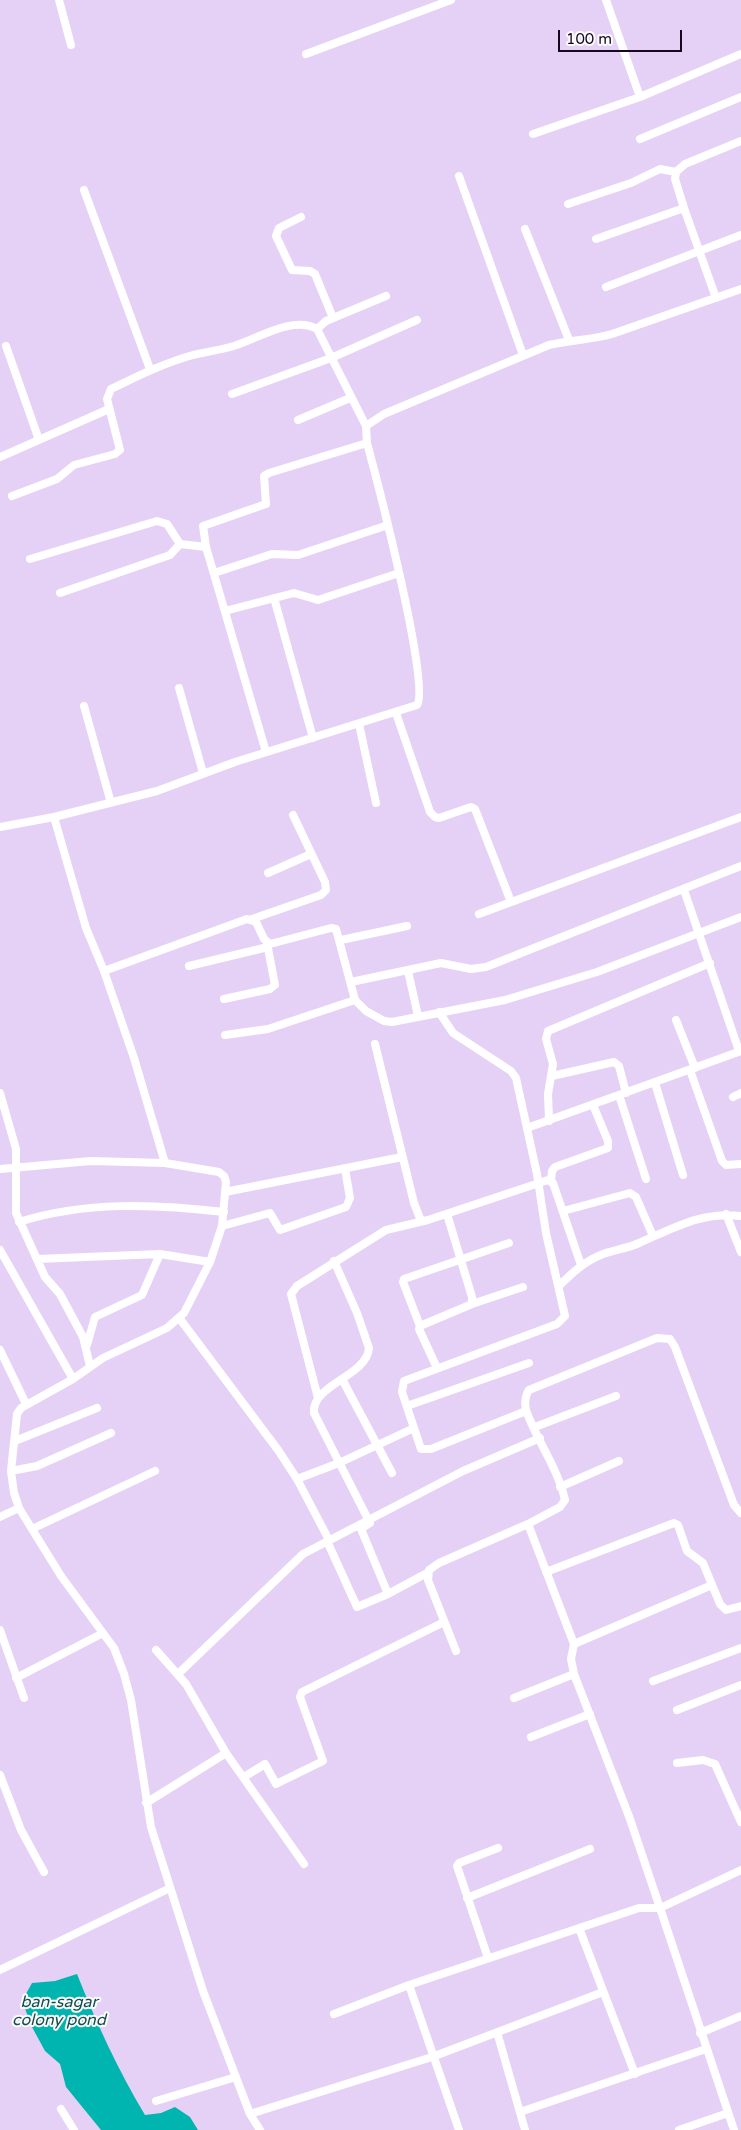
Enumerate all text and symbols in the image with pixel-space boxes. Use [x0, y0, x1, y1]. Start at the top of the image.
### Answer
scale bar [561, 20, 685, 52]
text: 100 m [566, 30, 612, 48]
water label: ban-sagar colony pond [12, 1993, 106, 2031]

